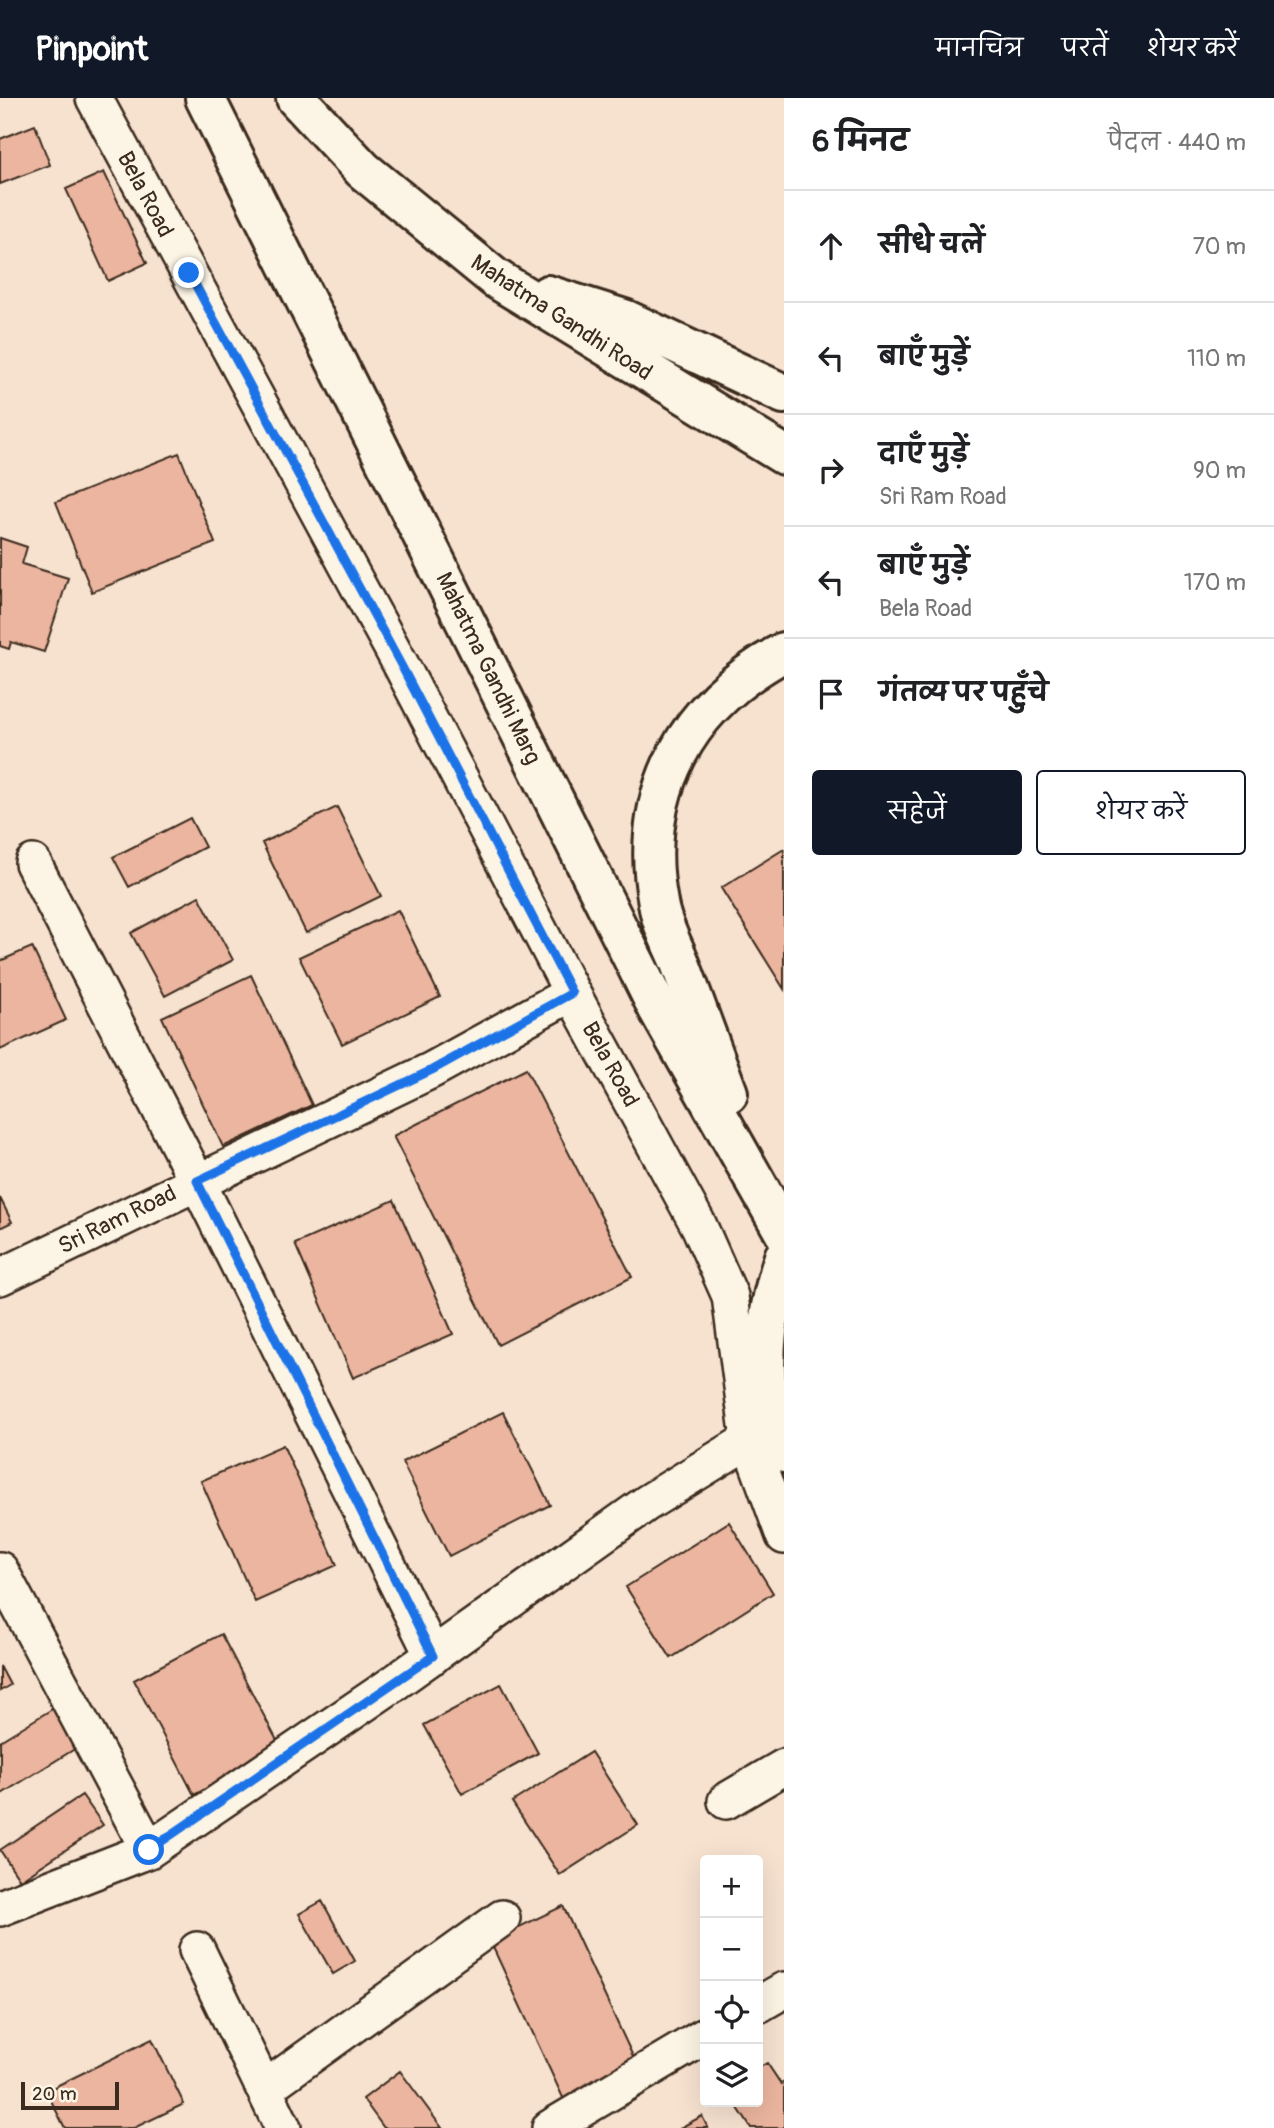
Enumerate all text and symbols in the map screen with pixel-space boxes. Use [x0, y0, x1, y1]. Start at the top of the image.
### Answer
text: Pinpoint [35, 29, 148, 70]
text: मानचित्र [935, 34, 1023, 63]
text: परतें [1061, 34, 1109, 63]
text: शेयर करें [1147, 34, 1239, 63]
text: 6 मिनट [812, 123, 909, 160]
text: पैदल · 440 m [1108, 128, 1246, 157]
street label: Bela Road [111, 146, 180, 242]
icon: ahead [812, 227, 850, 265]
text: सीधे चलें [879, 229, 984, 261]
text: 70 m [1193, 232, 1246, 261]
street label: Mahatma Gandhi Road [465, 248, 658, 387]
route end [173, 257, 204, 288]
icon: left [812, 339, 850, 377]
text: बाएँ मुड़ें [879, 341, 969, 373]
text: 110 m [1187, 344, 1246, 373]
text: दाएँ मुड़ें [879, 438, 968, 470]
icon: right [812, 451, 850, 489]
text: 90 m [1193, 456, 1246, 485]
text: Sri Ram Road [879, 482, 1007, 511]
text: बाएँ मुड़ें [879, 550, 969, 582]
icon: left [812, 563, 850, 601]
street label: Mahatma Gandhi Marg [429, 567, 548, 769]
text: 170 m [1184, 568, 1246, 597]
text: Bela Road [879, 594, 972, 623]
icon: arrive [812, 675, 850, 713]
text: गंतव्य पर पहुँचे [879, 677, 1048, 709]
button: सहेजें [812, 770, 1022, 855]
button: शेयर करें [1036, 770, 1246, 855]
street label: Bela Road [575, 1016, 646, 1112]
street label: Sri Ram Road [53, 1178, 181, 1260]
route start [133, 1834, 164, 1865]
map controls [700, 1855, 763, 2107]
button: + [700, 1855, 763, 1918]
button: − [700, 1918, 763, 1981]
button: locate [700, 1981, 763, 2044]
button: layers [700, 2044, 763, 2107]
scale bar [21, 2079, 119, 2111]
text: 20 m [32, 2082, 77, 2106]

